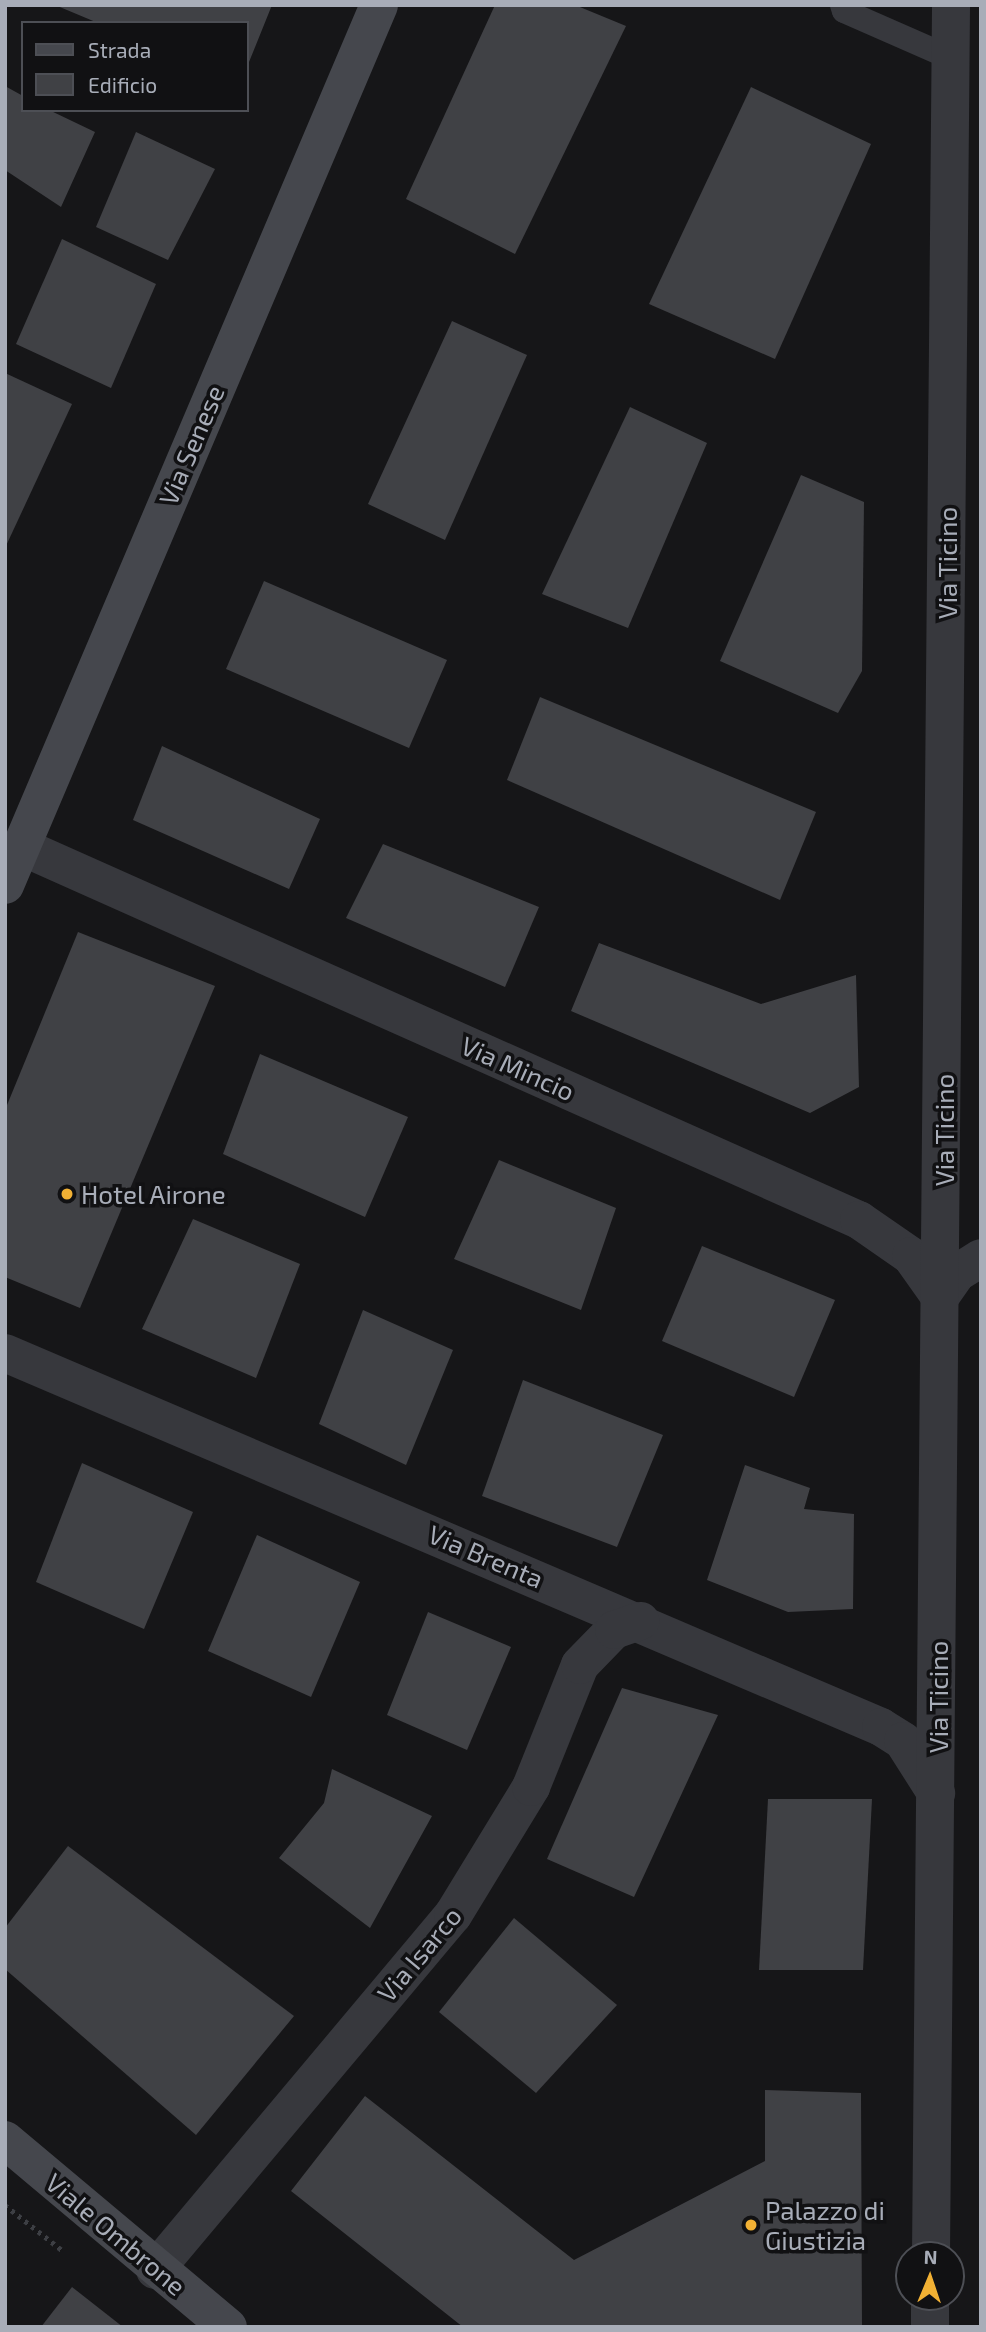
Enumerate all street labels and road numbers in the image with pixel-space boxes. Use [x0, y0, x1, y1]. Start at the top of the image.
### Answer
street label: Via Senese [152, 380, 230, 510]
street label: Via Ticino [931, 507, 963, 619]
street label: Via Mincio [457, 1029, 579, 1107]
street label: Via Ticino [928, 1074, 960, 1186]
street label: Via Brenta [424, 1518, 548, 1594]
street label: Via Ticino [922, 1641, 954, 1753]
street label: Via Isarco [370, 1900, 468, 2008]
street label: Viale Ombrone [40, 2166, 192, 2302]

